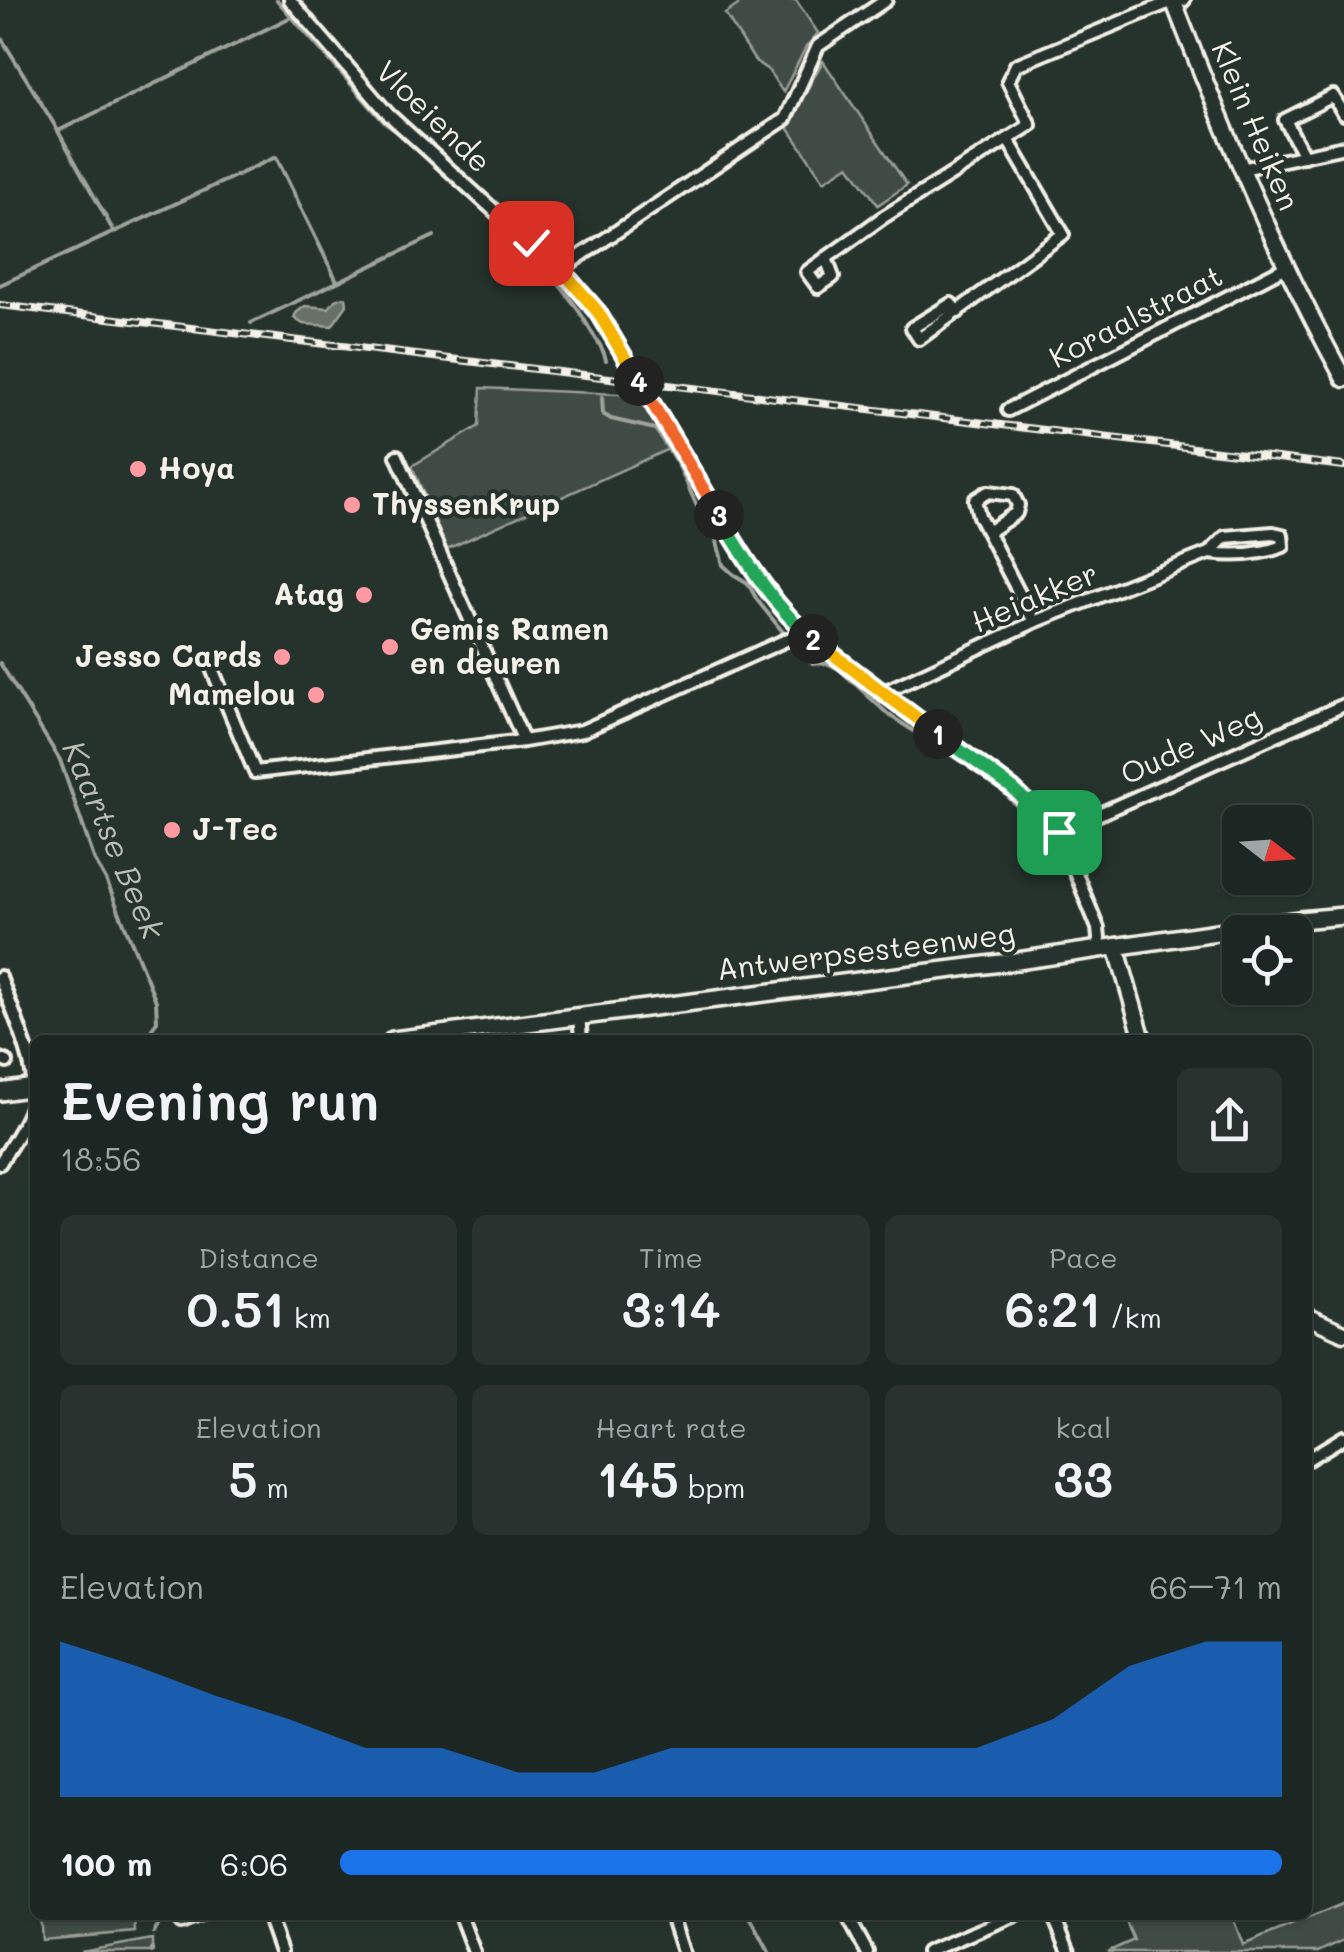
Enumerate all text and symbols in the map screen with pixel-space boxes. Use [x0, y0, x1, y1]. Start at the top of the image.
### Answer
street label: Klein Heiken [1203, 35, 1310, 216]
street label: Vloeiende [368, 51, 500, 180]
pin [489, 201, 574, 286]
icon: check [504, 216, 559, 271]
street label: Koraalstraat [1042, 254, 1229, 376]
pin: 4 [614, 356, 664, 406]
text: 4 [630, 363, 648, 399]
place label: Hoya [158, 447, 235, 487]
marker: Hoya [127, 458, 149, 480]
place label: ThyssenKrup [372, 483, 560, 523]
pin: 3 [694, 490, 744, 540]
marker: ThyssenKrup [341, 494, 363, 516]
text: 3 [711, 497, 727, 533]
street label: Heiakker [965, 552, 1103, 641]
place label: Atag [273, 573, 344, 613]
marker: Atag [353, 584, 375, 606]
place label: Gemis Ramen en deuren [410, 608, 609, 682]
pin: 2 [788, 614, 838, 664]
text: 2 [805, 621, 821, 657]
place label: Jesso Cards [75, 635, 262, 675]
marker: Gemis Ramen en deuren [379, 636, 401, 658]
marker: Jesso Cards [271, 646, 293, 668]
place label: Mamelou [168, 673, 296, 713]
marker: Mamelou [305, 684, 327, 706]
street label: Oude Weg [1114, 695, 1267, 793]
pin: 1 [913, 709, 963, 759]
text: 1 [932, 716, 944, 752]
water label: Kaartse Beek [54, 734, 176, 946]
pin [1017, 790, 1102, 875]
icon: arrive [1032, 805, 1087, 860]
north arrow [1222, 805, 1312, 895]
map controls [1222, 805, 1312, 1005]
place label: J-Tec [192, 808, 278, 848]
marker: J-Tec [161, 819, 183, 841]
street label: Antwerpsesteenweg [714, 912, 1017, 988]
button: locate [1222, 915, 1312, 1005]
text: Evening run [60, 1063, 379, 1135]
button: share [1177, 1068, 1282, 1173]
text: 18:56 [60, 1137, 142, 1179]
text: Distance [198, 1239, 319, 1275]
text: Time [639, 1239, 703, 1275]
text: Pace [1049, 1239, 1118, 1275]
text: 0.51 [186, 1275, 285, 1341]
text: 3:14 [622, 1275, 720, 1341]
text: 6:21 [1005, 1275, 1101, 1341]
text: km [285, 1299, 331, 1335]
text: /km [1101, 1299, 1162, 1335]
text: Elevation [196, 1409, 322, 1445]
text: Heart rate [595, 1409, 747, 1445]
text: kcal [1055, 1409, 1111, 1445]
text: 5 [228, 1445, 258, 1511]
text: 145 [597, 1445, 679, 1511]
text: 33 [1054, 1445, 1113, 1511]
text: m [258, 1469, 289, 1505]
text: bpm [679, 1469, 745, 1505]
text: Elevation [60, 1565, 204, 1607]
text: 66–71 m [1149, 1565, 1282, 1607]
text: 100 m [60, 1842, 152, 1884]
text: 6:06 [220, 1842, 288, 1884]

